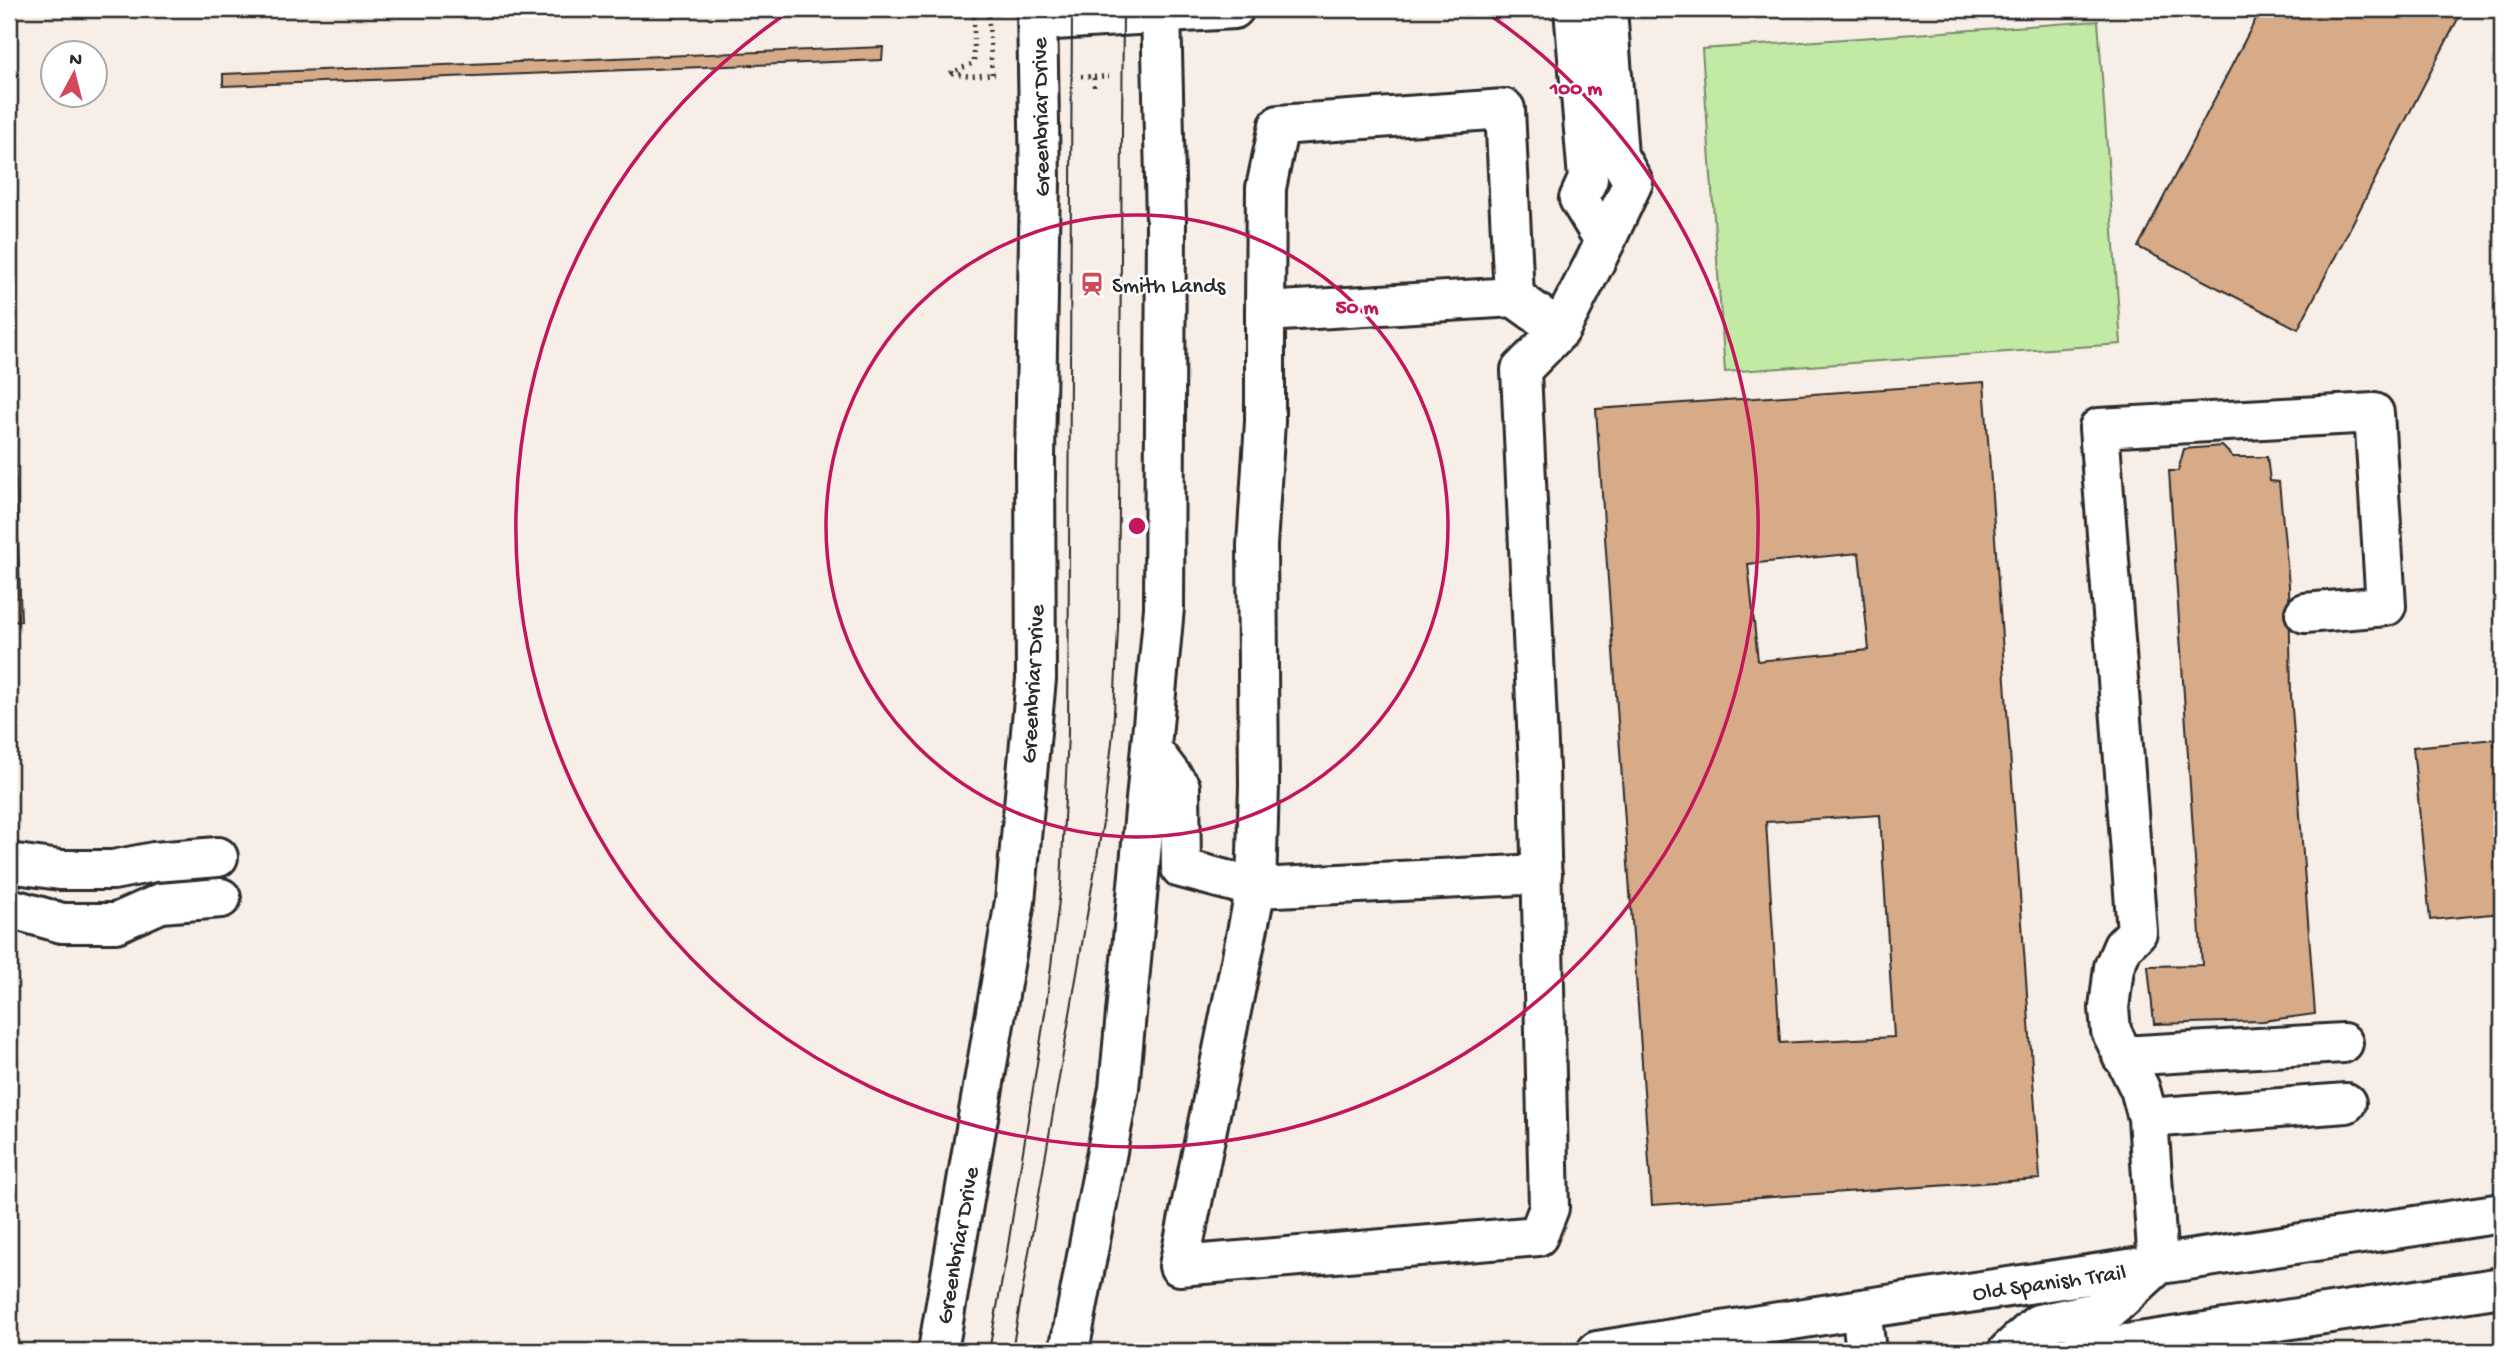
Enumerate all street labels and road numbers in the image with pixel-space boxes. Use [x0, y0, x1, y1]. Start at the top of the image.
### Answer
street label: Greenbriar Drive [1028, 36, 1057, 197]
street label: Greenbriar Drive [1017, 603, 1052, 764]
street label: Greenbriar Drive [932, 1164, 987, 1326]
street label: Old Spanish Trail [1971, 1260, 2128, 1309]

